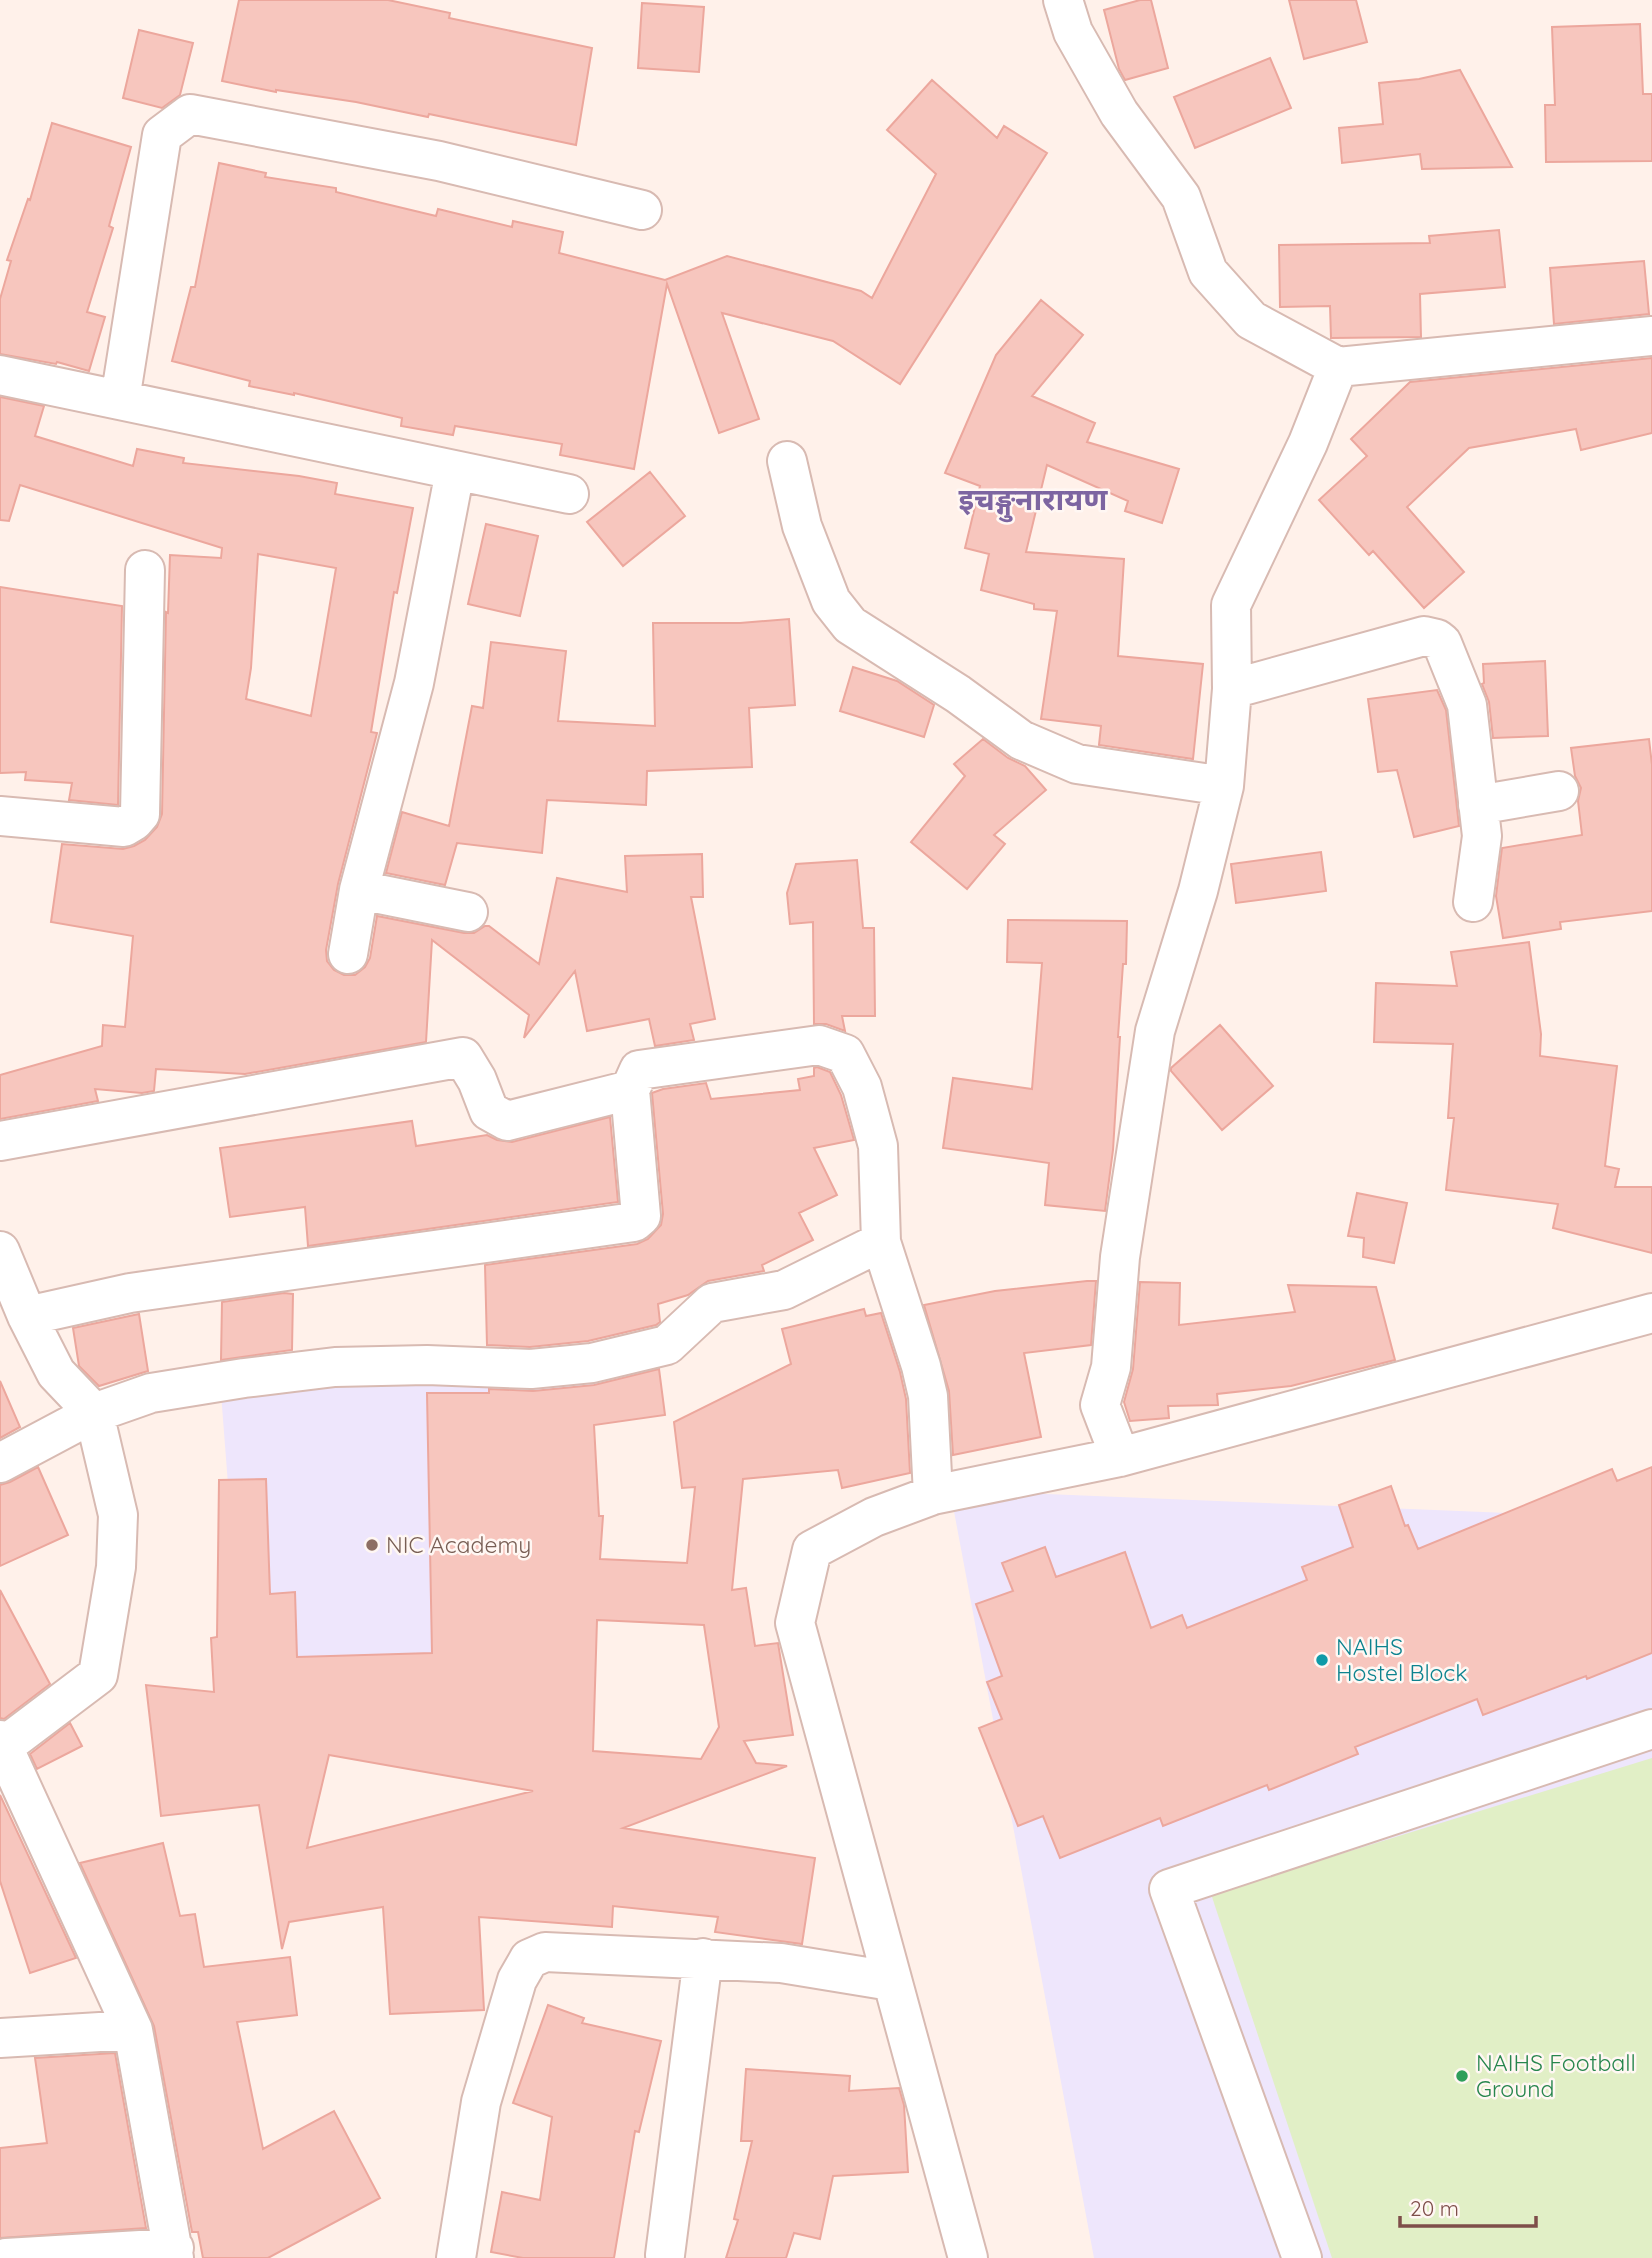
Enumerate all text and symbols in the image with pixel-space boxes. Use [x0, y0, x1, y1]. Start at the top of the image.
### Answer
district label: इचङ्गुनारायण [958, 480, 1108, 523]
place label: NIC Academy [386, 1530, 531, 1559]
marker: NIC Academy [364, 1537, 380, 1553]
place label: NAIHS Hostel Block [1336, 1632, 1468, 1687]
marker: NAIHS Hostel Block [1314, 1652, 1330, 1668]
place label: NAIHS Football Ground [1476, 2048, 1636, 2103]
marker: NAIHS Football Ground [1454, 2068, 1470, 2084]
scale bar [1400, 2184, 1536, 2228]
text: 20 m [1410, 2195, 1459, 2221]

